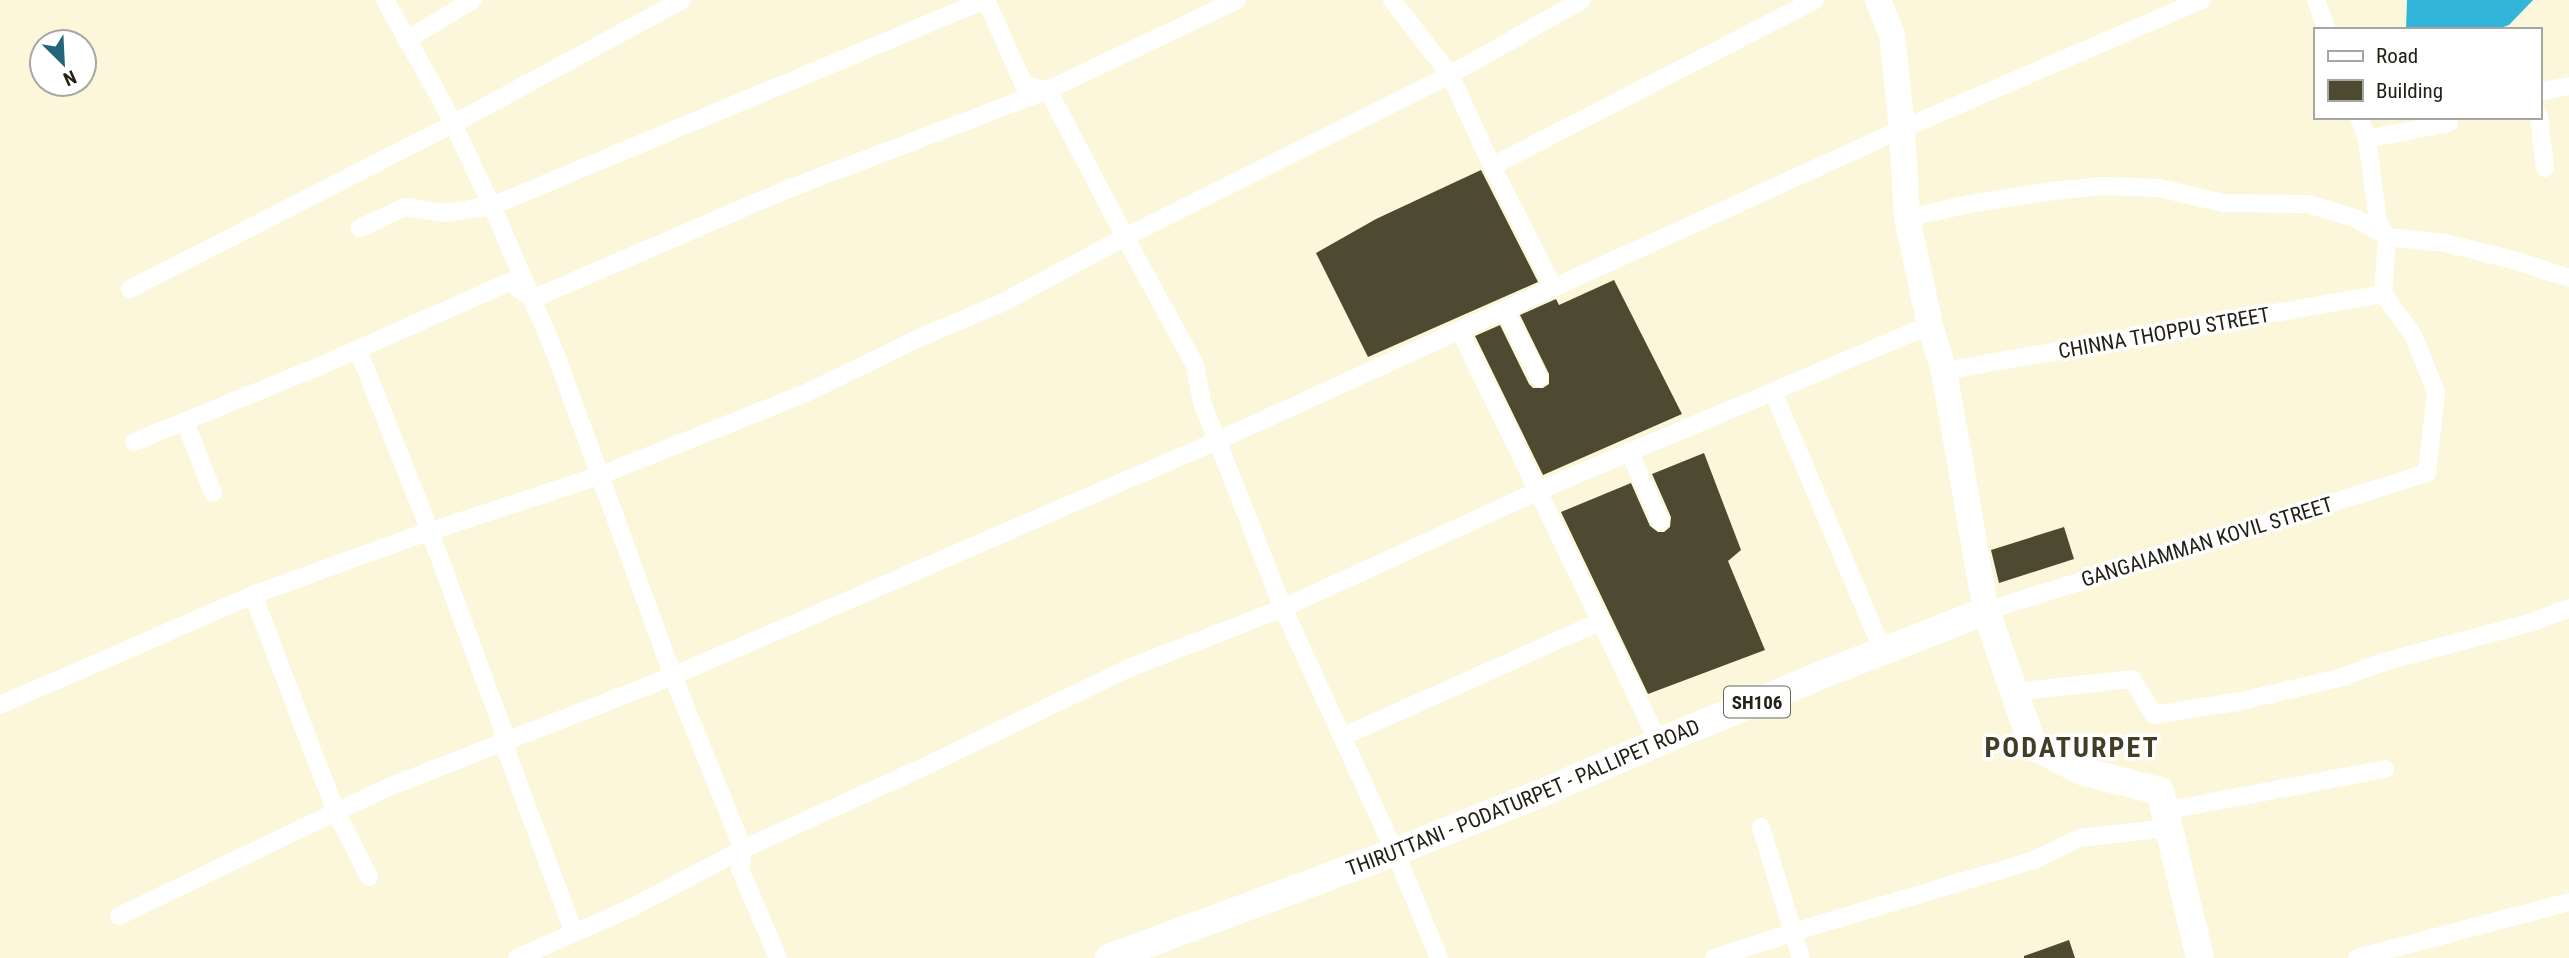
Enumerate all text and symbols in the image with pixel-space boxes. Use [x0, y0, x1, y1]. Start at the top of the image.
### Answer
north arrow [28, 28, 98, 98]
legend [2314, 28, 2541, 119]
text: Road [2376, 44, 2418, 68]
text: N [60, 65, 80, 91]
text: Building [2376, 79, 2443, 103]
street label: CHINNA THOPPU STREET [2056, 303, 2272, 363]
street label: GANGAIAMMAN KOVIL STREET [2078, 492, 2336, 592]
road number: SH106 [1724, 687, 1790, 718]
street label: THIRUTTANI - PODATURPET - PALLIPET ROAD [1343, 714, 1703, 881]
district label: PODATURPET [1984, 731, 2160, 764]

